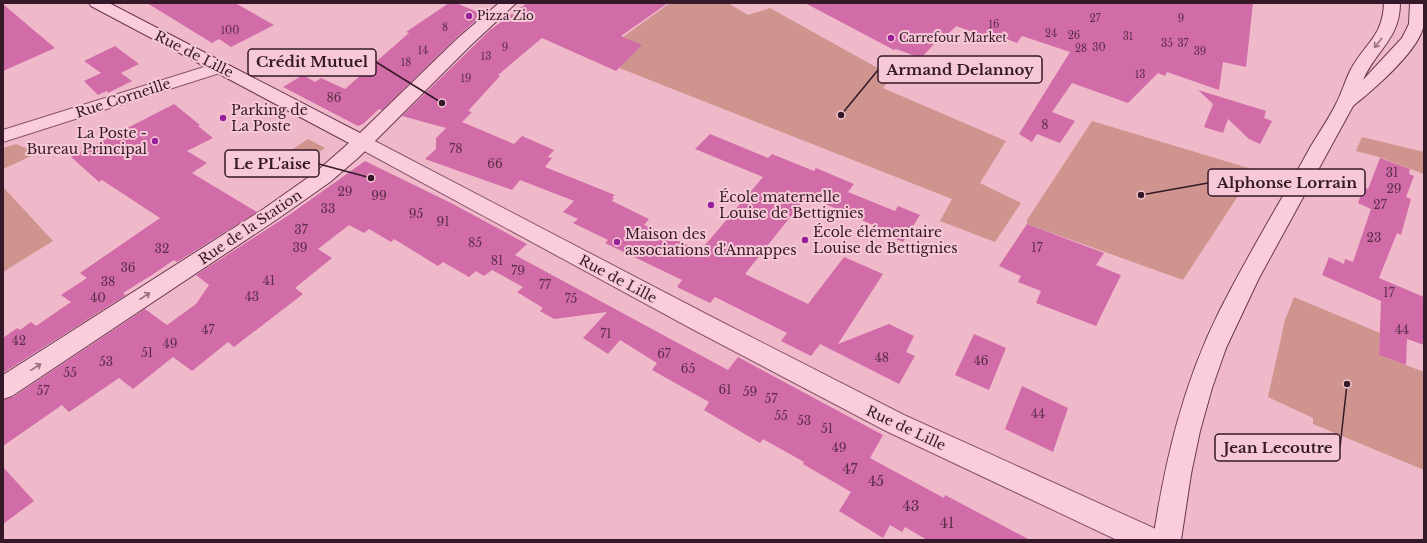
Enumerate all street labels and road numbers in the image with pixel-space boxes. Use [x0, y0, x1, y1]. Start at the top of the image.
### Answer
street label: Rue de Lille [152, 26, 236, 82]
street label: Rue Corneille [73, 74, 173, 122]
street label: Rue de la Station [195, 186, 305, 268]
street label: Rue de Lille [576, 251, 660, 307]
street label: Rue de Lille [863, 402, 949, 454]

